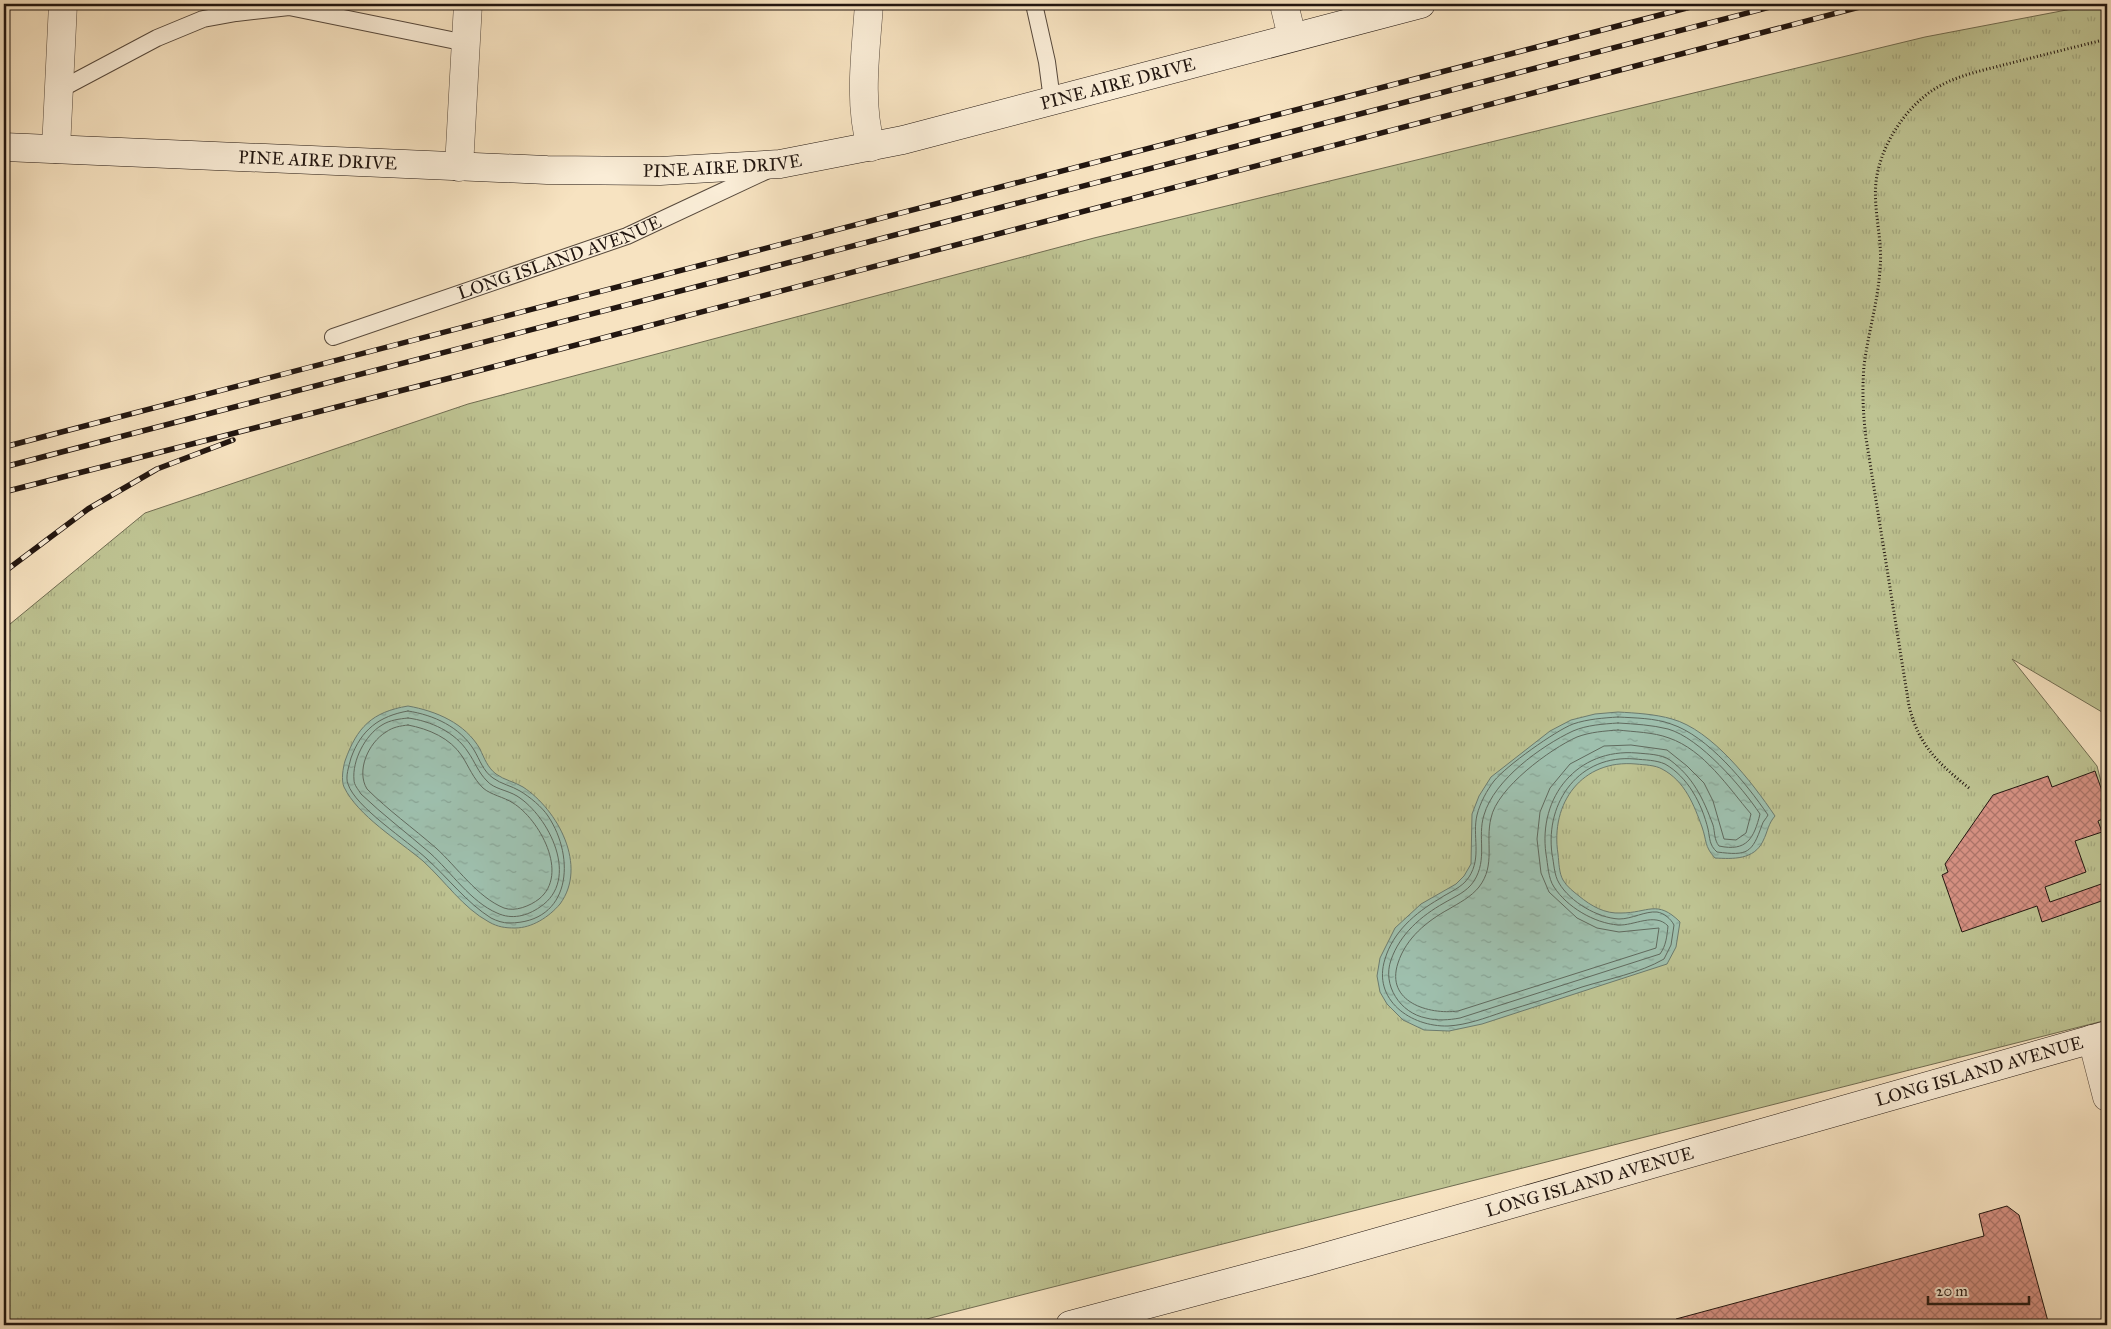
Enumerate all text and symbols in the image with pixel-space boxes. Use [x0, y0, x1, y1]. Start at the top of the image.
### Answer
street label: PINE AIRE DRIVE [1038, 53, 1198, 114]
street label: PINE AIRE DRIVE [238, 146, 398, 175]
street label: PINE AIRE DRIVE [643, 149, 804, 182]
street label: LONG ISLAND AVENUE [455, 210, 665, 304]
street label: LONG ISLAND AVENUE [1873, 1031, 2086, 1111]
street label: LONG ISLAND AVENUE [1483, 1142, 1696, 1222]
scale bar [1928, 1274, 2030, 1306]
text: 20 m [1936, 1282, 1968, 1300]

